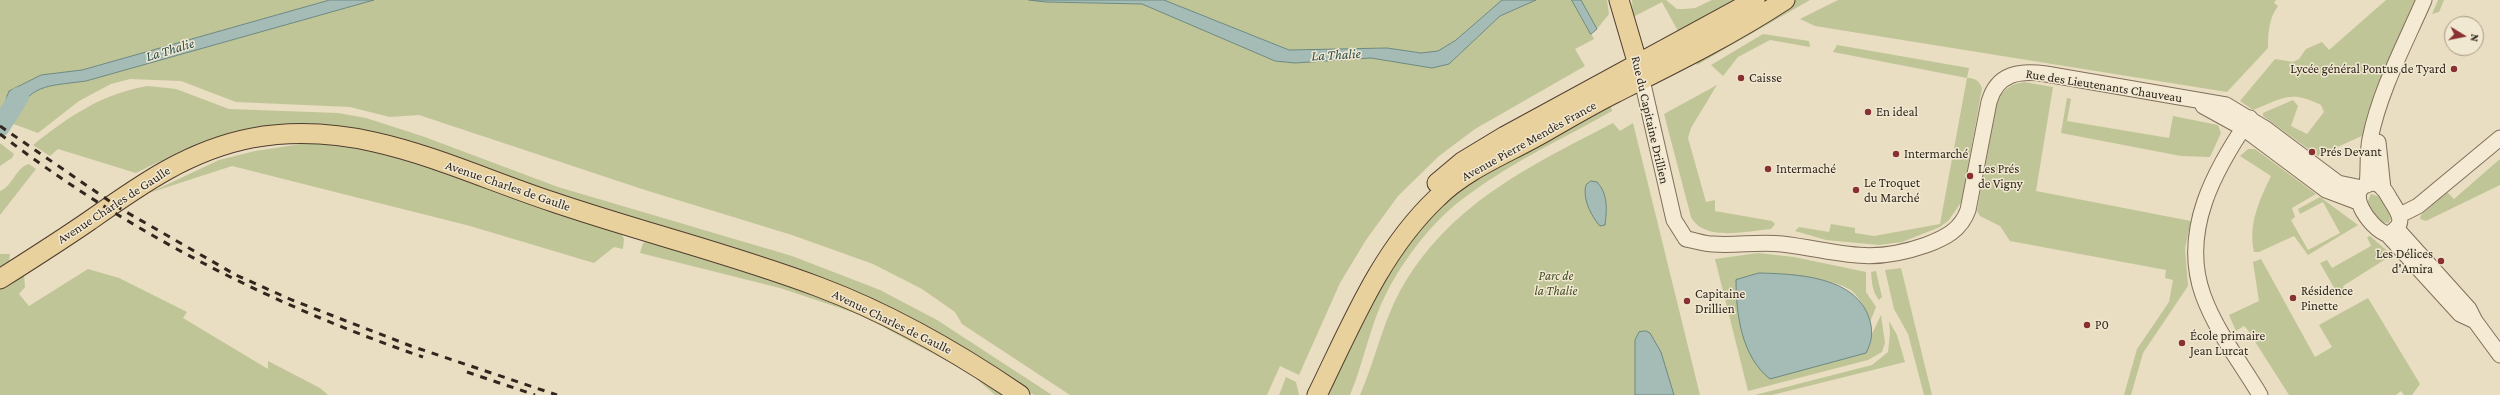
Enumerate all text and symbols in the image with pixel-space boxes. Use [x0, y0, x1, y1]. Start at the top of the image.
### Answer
north arrow [2444, 16, 2484, 56]
text: N [2468, 33, 2481, 43]
water label: La Thalie [144, 35, 196, 65]
water label: La Thalie [1311, 45, 1361, 65]
street label: Rue du Capitaine Drillien [1628, 55, 1672, 185]
place label: Lycée général Pontus de Tyard [2290, 61, 2446, 77]
marker: Lycée général Pontus de Tyard [2449, 64, 2459, 74]
street label: Rue des Lieutenants Chauveau [2025, 66, 2183, 106]
place label: Caisse [1749, 70, 1782, 86]
marker: Caisse [1736, 73, 1746, 83]
street label: Avenue Pierre Mendès France [1459, 97, 1599, 185]
place label: En ideal [1876, 104, 1918, 120]
marker: En ideal [1863, 107, 1873, 117]
place label: Prés Devant [2320, 144, 2382, 160]
place label: Intermarché [1904, 146, 1968, 162]
marker: Prés Devant [2307, 147, 2317, 157]
marker: Intermarché [1891, 149, 1901, 159]
street label: Avenue Charles de Gaulle [443, 157, 573, 215]
place label: Intermaché [1776, 161, 1836, 177]
place label: Les Prés de Vigny [1978, 161, 2023, 192]
street label: Avenue Charles de Gaulle [55, 163, 173, 247]
marker: Intermaché [1763, 164, 1773, 174]
marker: Les Prés de Vigny [1965, 171, 1975, 181]
place label: Le Troquet du Marché [1864, 175, 1920, 206]
marker: Le Troquet du Marché [1851, 185, 1861, 195]
place label: Les Délices d'Amira [2376, 246, 2433, 277]
marker: Les Délices d'Amira [2436, 256, 2446, 266]
park label: Parc de la Thalie [1535, 268, 1577, 299]
place label: Résidence Pinette [2301, 283, 2353, 314]
street label: Avenue Charles de Gaulle [830, 286, 954, 358]
place label: Capitaine Drillien [1695, 286, 1745, 317]
marker: Résidence Pinette [2288, 293, 2298, 303]
marker: Capitaine Drillien [1682, 296, 1692, 306]
place label: P0 [2095, 317, 2109, 333]
marker: P0 [2082, 320, 2092, 330]
place label: École primaire Jean Lurcat [2190, 328, 2265, 359]
marker: École primaire Jean Lurcat [2177, 338, 2187, 348]

